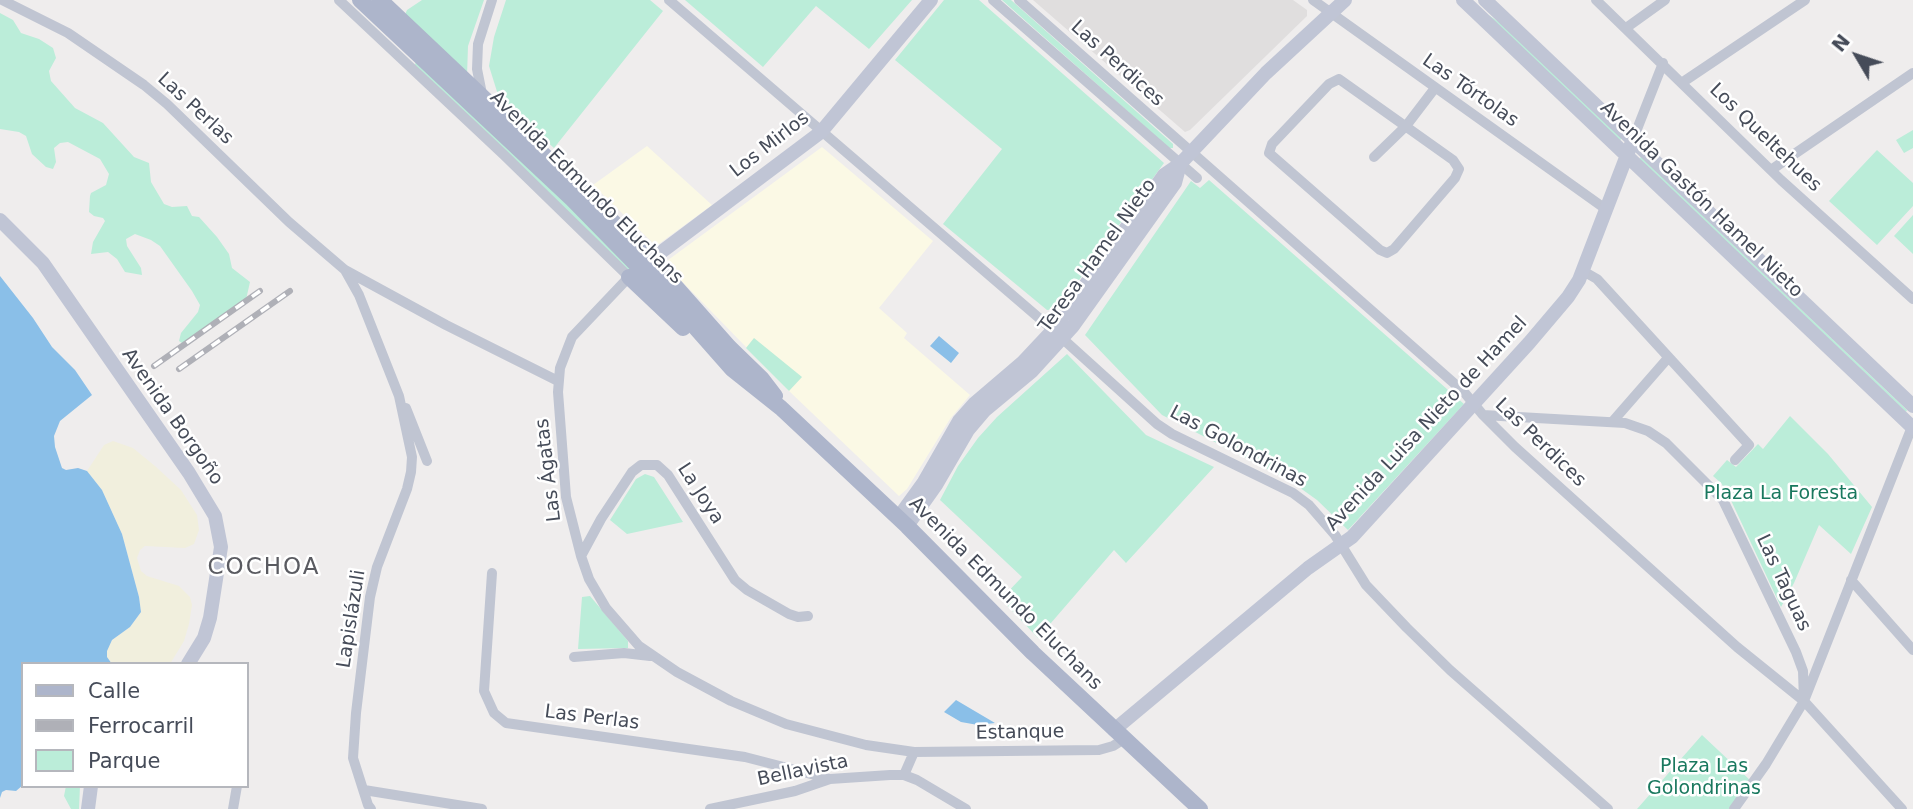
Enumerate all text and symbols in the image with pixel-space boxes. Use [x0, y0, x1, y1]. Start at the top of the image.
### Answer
street label: Las Perdices [1066, 16, 1168, 112]
north arrow [1822, 21, 1892, 91]
text: N [1827, 30, 1854, 56]
street label: Las Tórtolas [1418, 50, 1522, 132]
street label: Las Perlas [152, 68, 238, 150]
street label: Los Queltehues [1704, 79, 1826, 197]
street label: Avenida Edmundo Eluchans [485, 87, 687, 289]
street label: Avenida Gastón Hamel Nieto [1595, 97, 1807, 303]
street label: Los Mirlos [726, 107, 814, 183]
street label: Teresa Hamel Nieto [1035, 175, 1161, 337]
street label: Avenida Luisa Nieto de Hamel [1322, 312, 1532, 536]
street label: Avenida Borgoño [116, 344, 228, 490]
street label: Las Perdices [1490, 394, 1590, 492]
street label: Las Golondrinas [1165, 401, 1311, 493]
street label: Las Ágatas [531, 417, 567, 523]
street label: La Joya [672, 459, 728, 529]
park label: Plaza La Foresta [1704, 483, 1858, 505]
street label: Avenida Edmundo Eluchans [904, 493, 1106, 695]
street label: Las Taguas [1751, 531, 1815, 635]
district label: COCHOA [208, 554, 320, 582]
street label: Lapislázuli [333, 568, 371, 670]
legend [21, 662, 248, 788]
text: Calle [88, 679, 140, 703]
street label: Las Perlas [543, 701, 641, 735]
text: Ferrocarril [88, 714, 194, 738]
street label: Estanque [975, 721, 1065, 745]
text: Parque [88, 749, 160, 773]
street label: Bellavista [755, 750, 851, 792]
park label: Plaza Las Golondrinas [1647, 756, 1761, 800]

